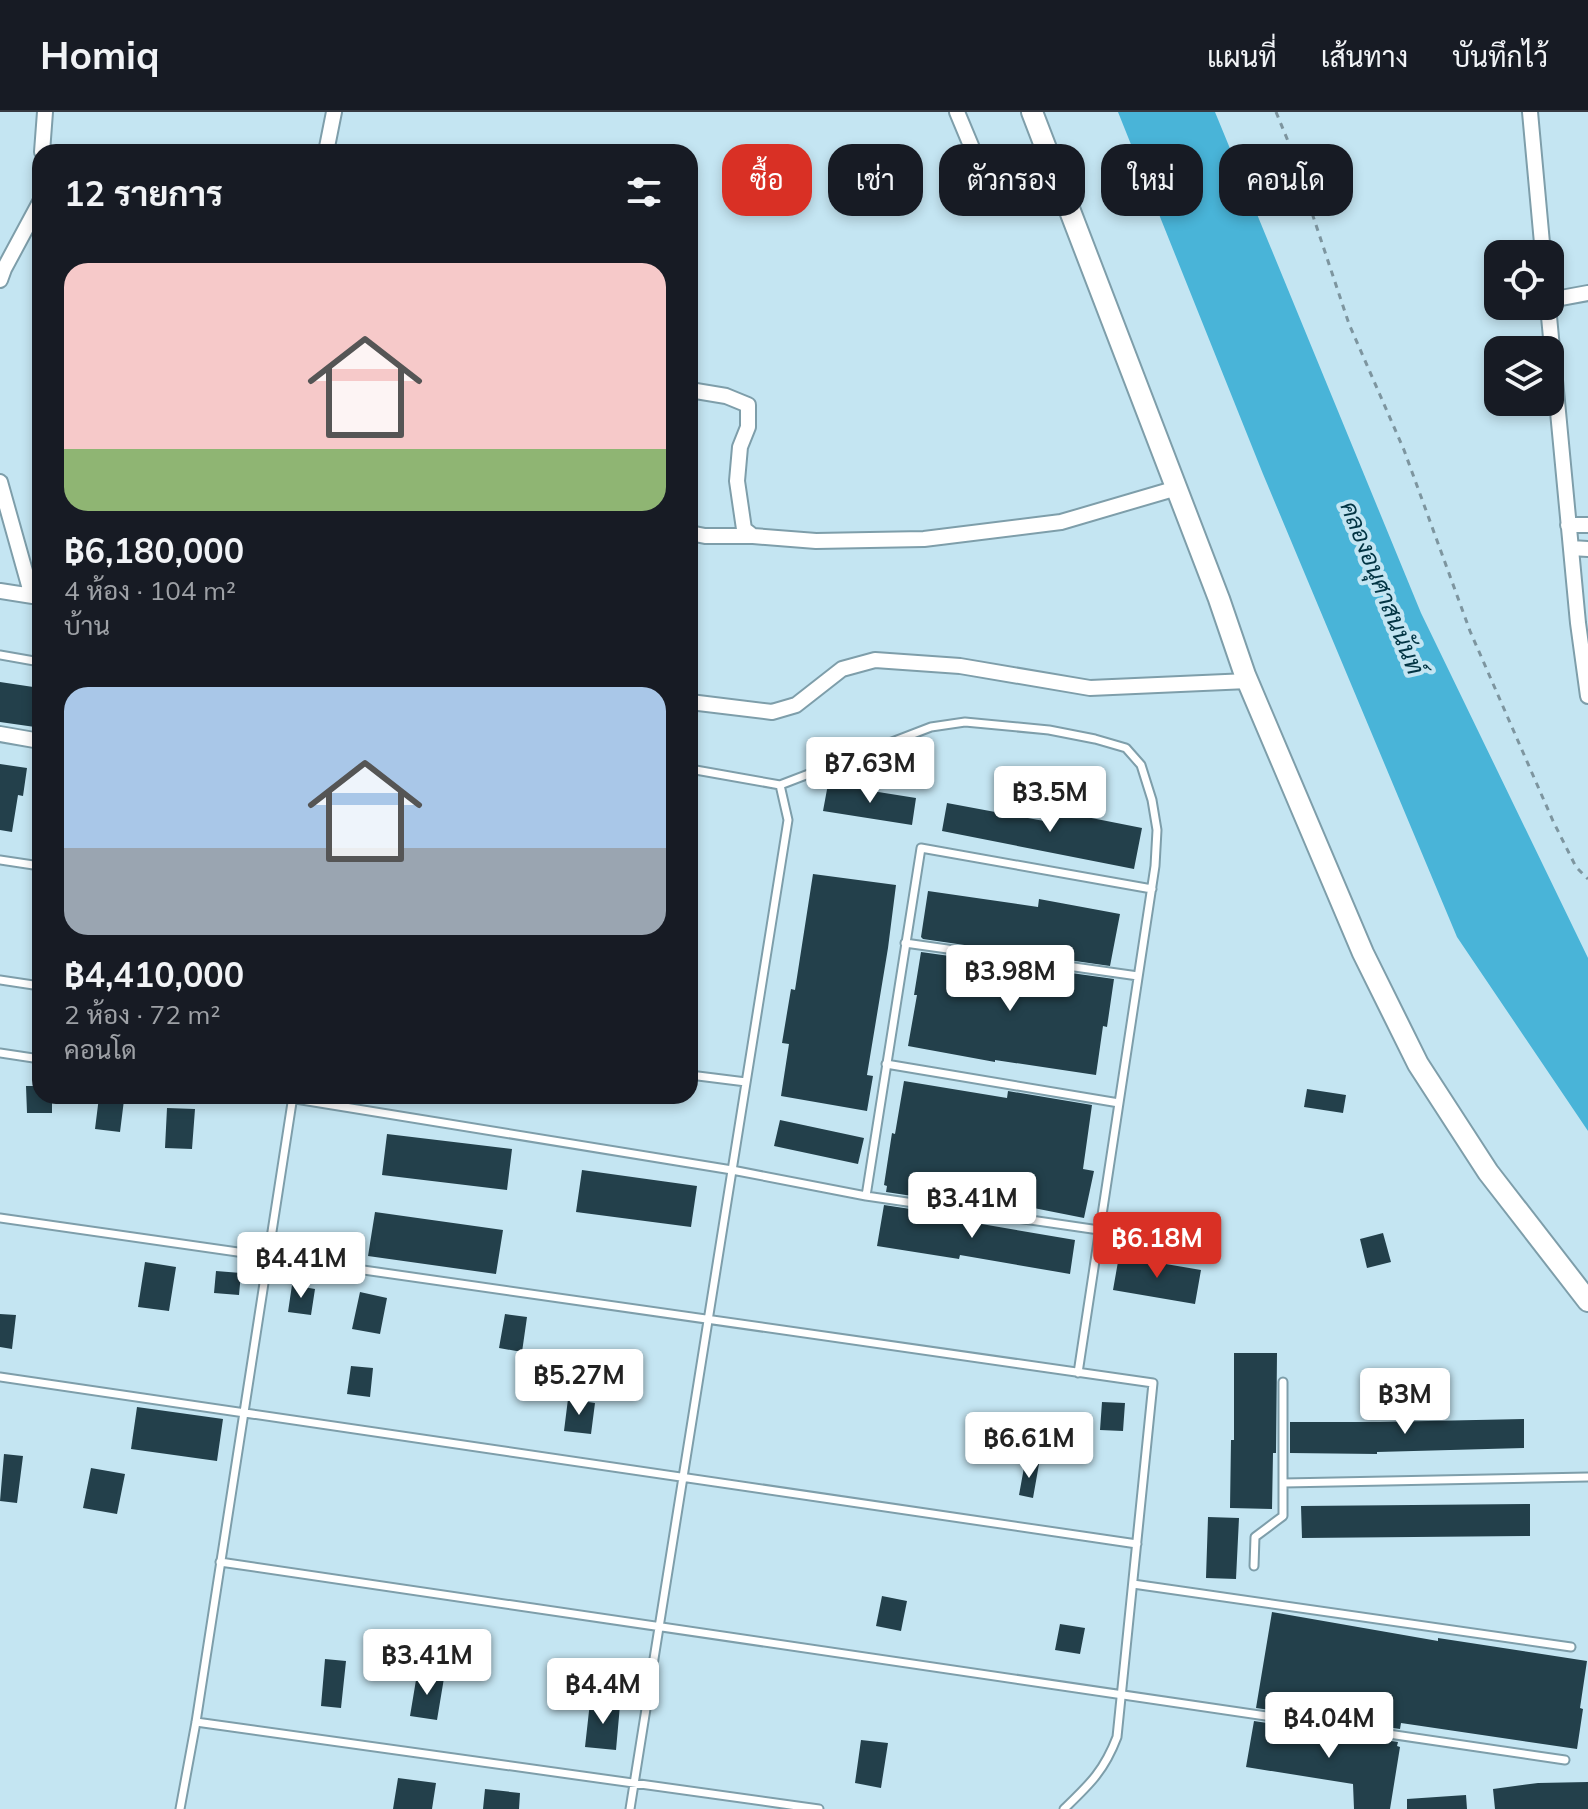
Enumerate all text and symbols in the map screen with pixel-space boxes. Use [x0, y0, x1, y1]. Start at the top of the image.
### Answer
text: Homiq [40, 31, 160, 79]
text: แผนที่ [1207, 39, 1277, 74]
text: เส้นทาง [1321, 39, 1408, 74]
text: บันทึกไว้ [1452, 39, 1548, 74]
chip: ซื้อ [722, 144, 812, 216]
chip: เช่า [828, 144, 923, 216]
chip: ตัวกรอง [939, 144, 1085, 216]
chip: ใหม่ [1101, 144, 1203, 216]
chip: คอนโด [1219, 144, 1353, 216]
icon: filters [622, 170, 666, 214]
text: 12 รายการ [64, 172, 223, 215]
map controls [1484, 240, 1564, 416]
button: locate [1484, 240, 1564, 320]
icon: home [293, 315, 437, 459]
button: layers [1484, 336, 1564, 416]
water label: คลองอนุศาสนนันท์ [1333, 497, 1432, 682]
text: ฿6,180,000 [64, 529, 244, 572]
text: 4 ห้อง · 104 m² [64, 574, 236, 607]
text: บ้าน [64, 609, 110, 642]
pin: ฿7.63M [805, 737, 935, 805]
icon: home [293, 739, 437, 883]
text: ฿7.63M [824, 746, 916, 779]
pin: ฿3.5M [994, 766, 1106, 834]
text: ฿3.5M [1012, 775, 1088, 808]
pin: ฿3.98M [945, 945, 1075, 1013]
text: ฿4,410,000 [64, 953, 244, 996]
text: ฿3.98M [964, 954, 1056, 987]
text: 2 ห้อง · 72 m² [64, 998, 220, 1031]
text: คอนโด [64, 1033, 137, 1066]
pin: ฿3.41M [907, 1172, 1037, 1240]
text: ฿3.41M [926, 1181, 1018, 1214]
pin: ฿6.18M [1092, 1212, 1222, 1280]
text: ฿6.18M [1111, 1221, 1203, 1254]
pin: ฿4.41M [236, 1232, 366, 1300]
text: ฿4.41M [255, 1241, 347, 1274]
pin: ฿5.27M [514, 1349, 644, 1417]
text: ฿5.27M [533, 1358, 625, 1391]
pin: ฿3M [1366, 1368, 1444, 1436]
text: ฿3M [1378, 1377, 1432, 1410]
pin: ฿6.61M [964, 1412, 1094, 1480]
text: ฿6.61M [983, 1421, 1075, 1454]
pin: ฿3.41M [362, 1629, 492, 1697]
text: ฿3.41M [381, 1638, 473, 1671]
pin: ฿4.4M [547, 1658, 659, 1726]
text: ฿4.4M [565, 1667, 641, 1700]
pin: ฿4.04M [1264, 1692, 1394, 1760]
text: ฿4.04M [1283, 1701, 1375, 1734]

